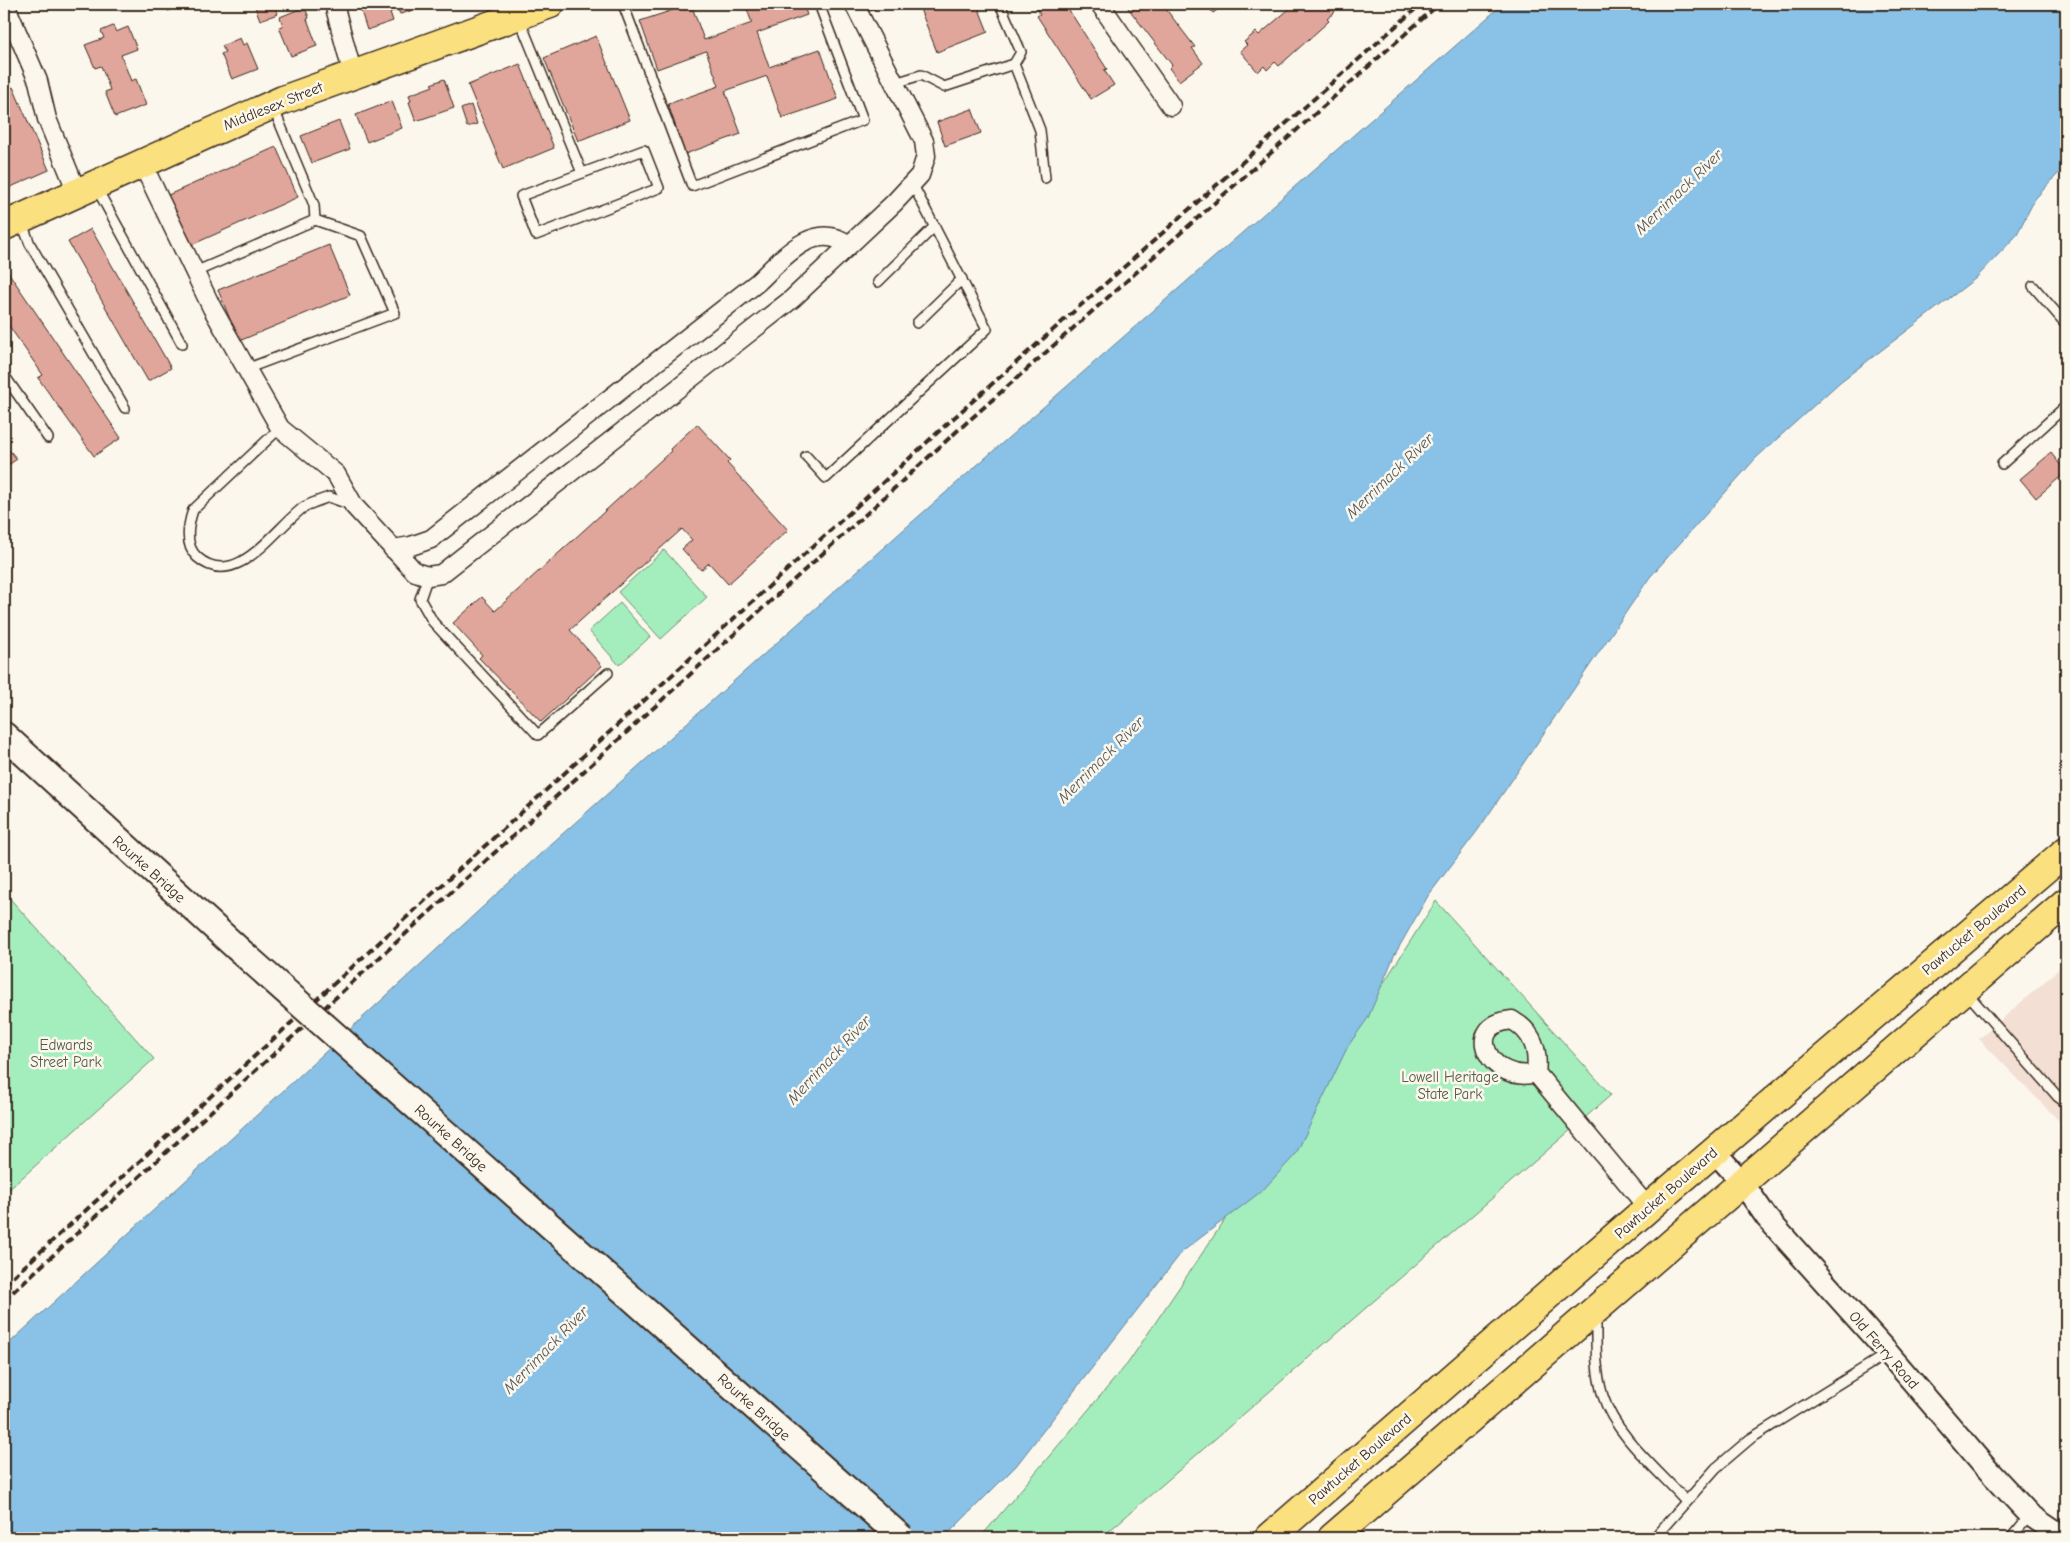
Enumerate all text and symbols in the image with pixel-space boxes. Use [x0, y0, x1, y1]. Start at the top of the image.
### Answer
street label: Middlesex Street [220, 78, 326, 134]
water label: Merrimack River [1631, 145, 1727, 239]
water label: Merrimack River [1342, 429, 1438, 523]
water label: Merrimack River [1053, 713, 1148, 808]
street label: Rourke Bridge [109, 832, 190, 907]
street label: Pawtucket Boulevard [1918, 881, 2030, 979]
water label: Merrimack River [783, 1012, 875, 1109]
park label: Edwards Street Park [30, 1036, 102, 1071]
park label: Lowell Heritage State Park [1401, 1068, 1499, 1103]
street label: Rourke Bridge [411, 1101, 492, 1176]
street label: Pawtucket Boulevard [1611, 1143, 1721, 1243]
water label: Merrimack River [499, 1302, 593, 1398]
street label: Old Ferry Road [1845, 1307, 1923, 1393]
street label: Rourke Bridge [714, 1370, 795, 1445]
street label: Pawtucket Boulevard [1305, 1409, 1415, 1509]

